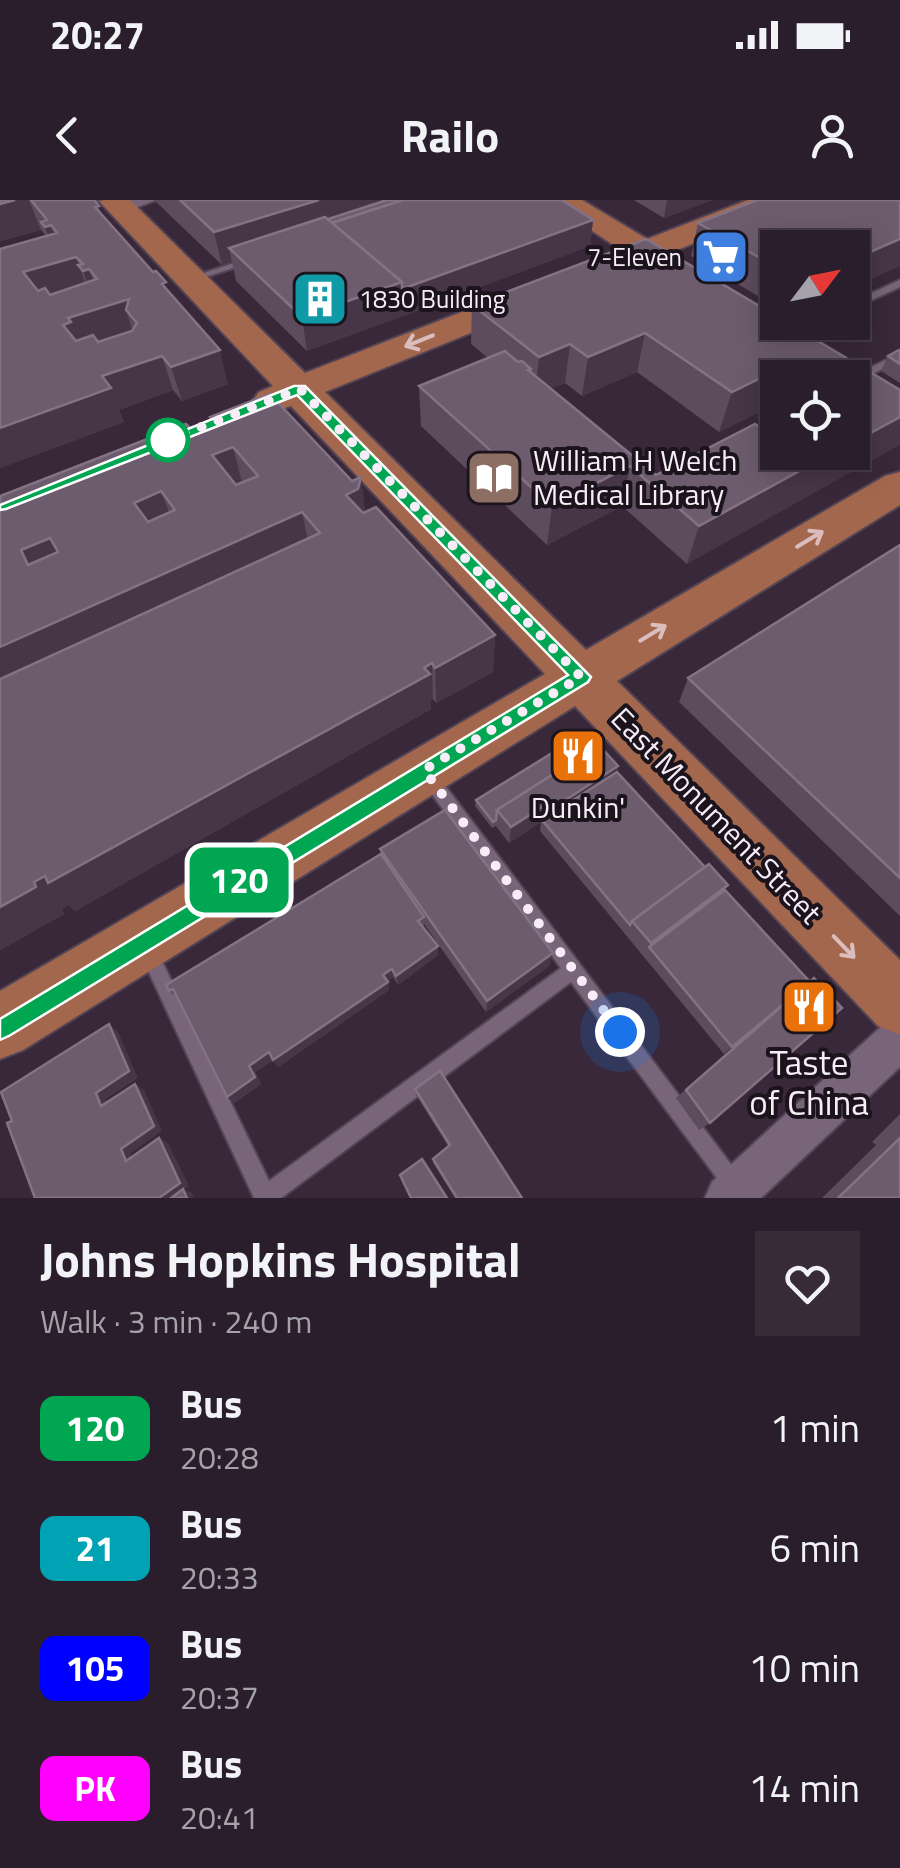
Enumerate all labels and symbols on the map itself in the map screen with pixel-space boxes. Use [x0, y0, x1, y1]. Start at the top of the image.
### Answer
supermarket icon: 7-Eleven [691, 227, 751, 287]
north arrow [760, 230, 870, 340]
place label: 7-Eleven [587, 238, 682, 276]
building icon: 1830 Building [290, 269, 350, 329]
place label: 1830 Building [359, 280, 506, 318]
one-way arrow [404, 334, 435, 352]
unlabelled marker [147, 419, 189, 461]
place label: William H Welch Medical Library [533, 437, 737, 517]
library icon: William H Welch Medical Library [464, 448, 524, 508]
one-way arrow [795, 529, 823, 549]
one-way arrow [638, 623, 667, 643]
street label: East Monument Street [601, 696, 833, 935]
restaurant icon: Dunkin' [548, 726, 608, 786]
place label: Dunkin' [531, 784, 625, 830]
line badge: 120 [182, 848, 296, 912]
one-way arrow [832, 935, 856, 959]
restaurant icon: Taste of China [779, 977, 839, 1037]
your location [595, 1007, 645, 1057]
place label: Taste of China [749, 1035, 869, 1129]

